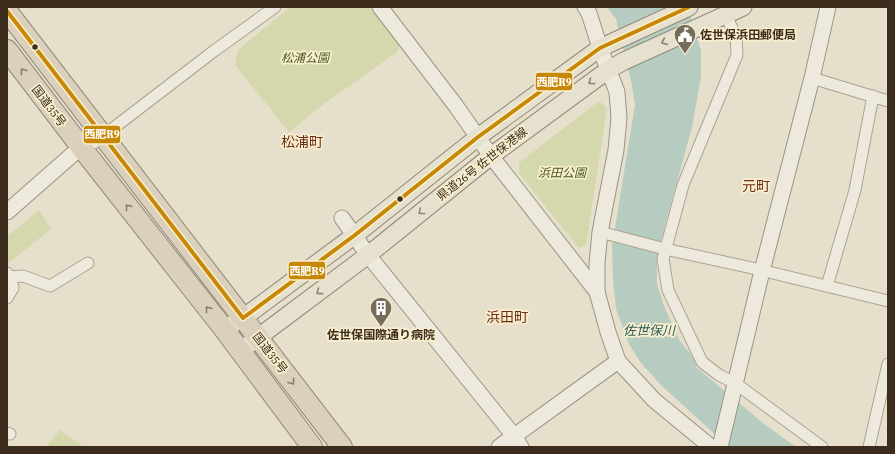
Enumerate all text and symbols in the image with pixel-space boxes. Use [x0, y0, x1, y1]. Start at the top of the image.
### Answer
public building icon: 佐世保浜田郵便局 [672, 22, 698, 55]
place label: 佐世保浜田郵便局 [700, 27, 796, 43]
one-way arrow [661, 38, 668, 46]
unlabelled marker [30, 42, 40, 52]
park label: 松浦公園 [281, 50, 331, 66]
one-way arrow [20, 68, 27, 75]
line badge: 西肥R9 [535, 72, 573, 91]
text: 西肥R9 [536, 75, 572, 90]
one-way arrow [588, 77, 595, 85]
street label: 国道35号 [28, 82, 70, 130]
street label: 県道26号 佐世保港線 [433, 124, 531, 204]
line badge: 西肥R9 [83, 125, 121, 144]
text: 西肥R9 [84, 127, 120, 142]
district label: 松浦町 [281, 132, 323, 152]
park label: 浜田公園 [538, 165, 588, 181]
district label: 元町 [742, 176, 770, 196]
unlabelled marker [395, 194, 405, 204]
one-way arrow [125, 204, 132, 211]
one-way arrow [419, 208, 426, 215]
line badge: 西肥R9 [288, 261, 326, 280]
text: 西肥R9 [289, 264, 325, 279]
one-way arrow [316, 288, 323, 295]
building icon: 佐世保国際通り病院 [368, 295, 394, 328]
one-way arrow [206, 306, 213, 313]
district label: 浜田町 [486, 307, 528, 327]
water label: 佐世保川 [623, 322, 677, 339]
place label: 佐世保国際通り病院 [327, 327, 435, 343]
street label: 国道35号 [249, 329, 291, 377]
one-way arrow [287, 378, 295, 385]

